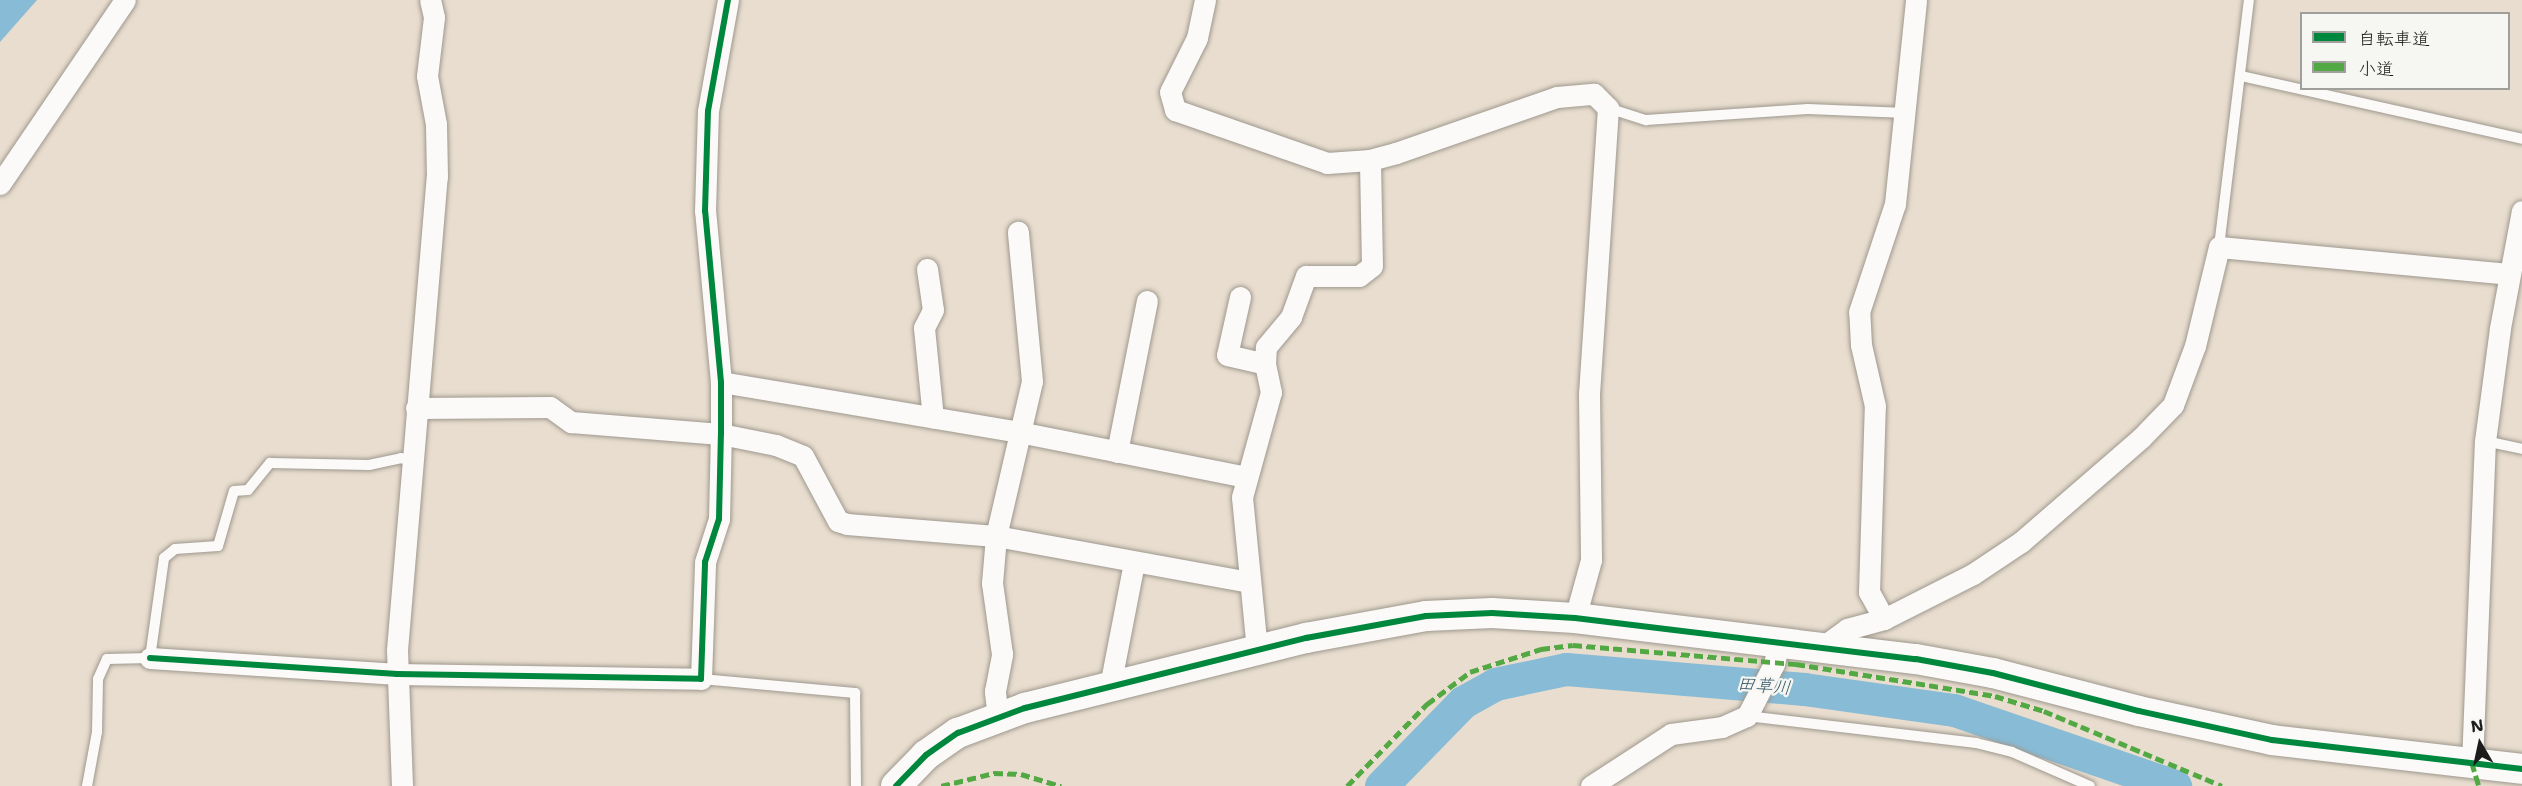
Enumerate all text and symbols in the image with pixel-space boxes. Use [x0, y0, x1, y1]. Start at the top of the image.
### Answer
legend [2300, 12, 2510, 90]
text: 自転車道 [2358, 27, 2430, 51]
text: 小道 [2358, 57, 2394, 81]
water label: 田草川 [1736, 673, 1792, 699]
north arrow [2450, 714, 2510, 774]
text: N [2469, 714, 2485, 737]

